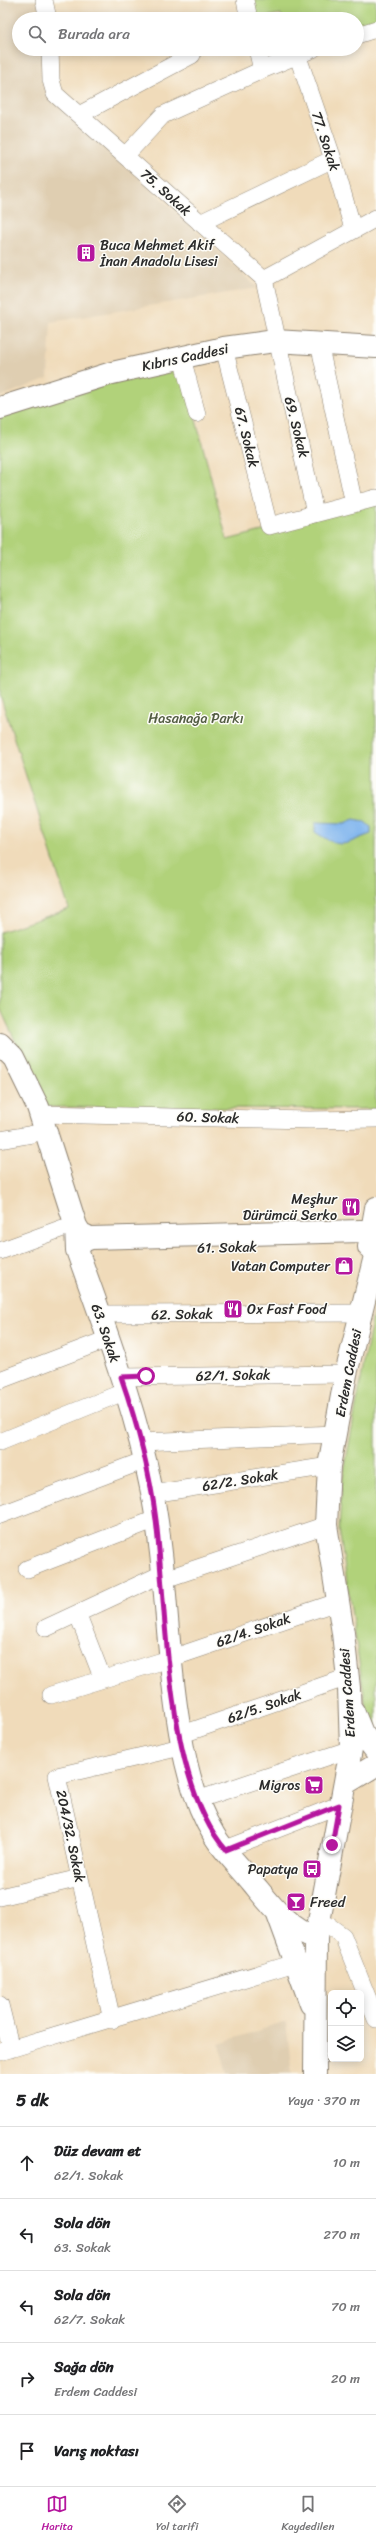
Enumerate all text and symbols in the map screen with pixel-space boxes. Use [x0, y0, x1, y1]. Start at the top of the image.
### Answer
search box [12, 12, 364, 56]
text: Burada ara [58, 21, 130, 47]
icon: search [26, 23, 48, 45]
street label: 77. Sokak [304, 108, 347, 175]
street label: 75. Sokak [134, 162, 198, 223]
place label: Buca Mehmet Akif İnan Anadolu Lisesi [99, 233, 219, 274]
building icon: Buca Mehmet Akif İnan Anadolu Lisesi [75, 242, 97, 264]
street label: Kıbrıs Caddesi [140, 336, 232, 379]
street label: 69. Sokak [277, 394, 316, 461]
street label: 67. Sokak [227, 404, 266, 471]
park label: Hasanağa Parkı [148, 706, 244, 731]
street label: 60. Sokak [176, 1104, 240, 1131]
place label: Meşhur Dürümcü Serko [243, 1187, 338, 1228]
restaurant icon: Meşhur Dürümcü Serko [340, 1196, 362, 1218]
street label: 61. Sokak [197, 1234, 258, 1261]
place label: Vatan Computer [231, 1254, 331, 1279]
shop icon: Vatan Computer [333, 1255, 355, 1277]
place label: Ox Fast Food [247, 1297, 328, 1322]
restaurant icon: Ox Fast Food [222, 1298, 244, 1320]
street label: 63. Sokak [84, 1300, 128, 1367]
street label: 62. Sokak [151, 1301, 214, 1328]
street label: Erdem Caddesi [328, 1326, 370, 1419]
street label: 62/1. Sokak [195, 1362, 271, 1389]
route start [137, 1367, 155, 1385]
street label: 62/2. Sokak [200, 1462, 280, 1499]
street label: 62/4. Sokak [212, 1606, 294, 1655]
street label: Erdem Caddesi [332, 1646, 363, 1738]
street label: 62/5. Sokak [224, 1682, 305, 1731]
place label: Migros [259, 1773, 300, 1798]
supermarket icon: Migros [303, 1774, 325, 1796]
street label: 204/32. Sokak [49, 1788, 93, 1885]
route end [323, 1836, 341, 1854]
place label: Papatya [248, 1857, 298, 1882]
bus stop icon: Papatya [301, 1858, 323, 1880]
place label: Freed [310, 1890, 347, 1915]
bar icon: Freed [285, 1891, 307, 1913]
map controls [328, 1990, 364, 2062]
button: locate [328, 1990, 364, 2026]
button: layers [328, 2026, 364, 2062]
text: 5 dk [16, 2085, 49, 2115]
text: Yaya · 370 m [288, 2089, 360, 2112]
text: Düz devam et [54, 2138, 141, 2164]
text: 10 m [333, 2151, 360, 2174]
icon: ahead [16, 2152, 38, 2174]
text: 62/1. Sokak [54, 2164, 123, 2187]
text: Sola dön [54, 2210, 110, 2236]
text: 270 m [323, 2223, 360, 2246]
icon: left [16, 2224, 38, 2246]
text: 63. Sokak [54, 2236, 111, 2259]
text: Sola dön [54, 2282, 110, 2308]
text: 70 m [331, 2295, 360, 2318]
icon: left [16, 2296, 38, 2318]
text: 62/7. Sokak [54, 2308, 125, 2331]
text: Sağa dön [54, 2354, 114, 2380]
text: 20 m [331, 2367, 360, 2390]
icon: right [16, 2368, 38, 2390]
text: Erdem Caddesi [54, 2380, 137, 2403]
text: Varış noktası [54, 2438, 139, 2464]
icon: arrive [16, 2440, 38, 2462]
tab: Harita [42, 2493, 73, 2536]
tab: Yol tarifi [156, 2493, 198, 2536]
tab: Kaydedilen [282, 2493, 334, 2536]

